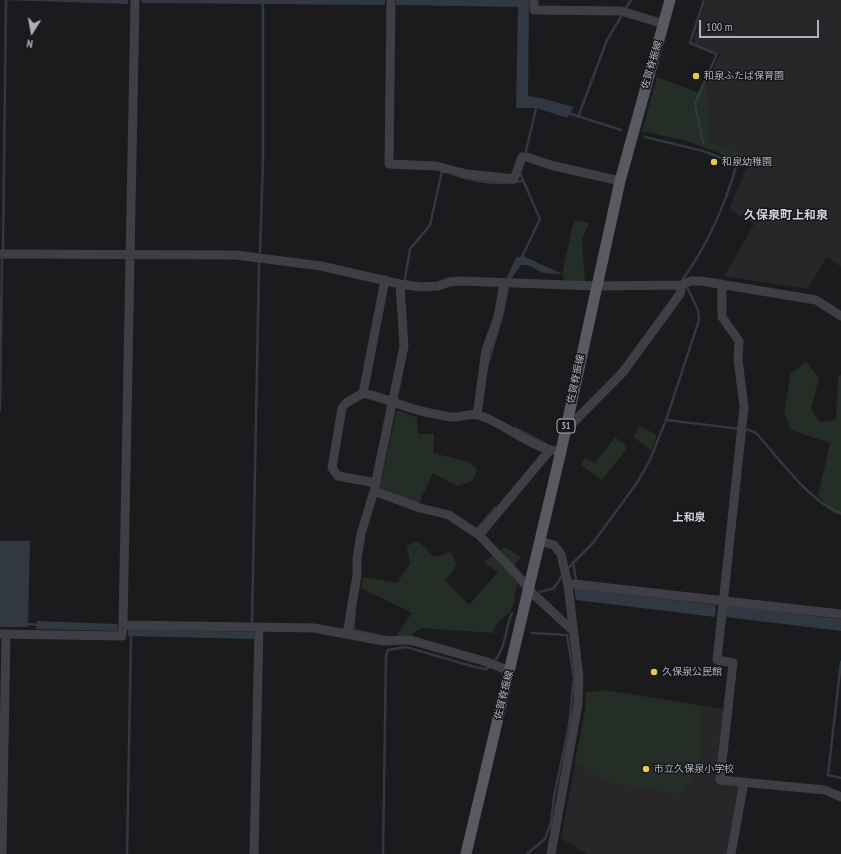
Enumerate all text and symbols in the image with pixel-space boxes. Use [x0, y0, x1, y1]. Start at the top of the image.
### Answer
north arrow [12, 12, 52, 52]
scale bar [701, 12, 821, 38]
text: 100 m [706, 19, 733, 34]
text: N [25, 36, 34, 51]
street label: 佐賀脊振線 [639, 39, 665, 91]
place label: 和泉ふたば保育園 [704, 70, 784, 82]
marker: 和泉ふたば保育園 [691, 71, 701, 81]
place label: 和泉幼稚園 [722, 156, 772, 168]
marker: 和泉幼稚園 [709, 157, 719, 167]
district label: 久保泉町上和泉 [744, 209, 828, 223]
street label: 佐賀脊振線 [565, 353, 587, 405]
road number: 51 [557, 419, 575, 433]
district label: 上和泉 [673, 511, 705, 525]
place label: 久保泉公民館 [662, 666, 722, 678]
marker: 久保泉公民館 [649, 667, 659, 677]
street label: 佐賀脊振線 [492, 669, 516, 721]
place label: 市立久保泉小学校 [654, 763, 734, 775]
marker: 市立久保泉小学校 [641, 764, 651, 774]

